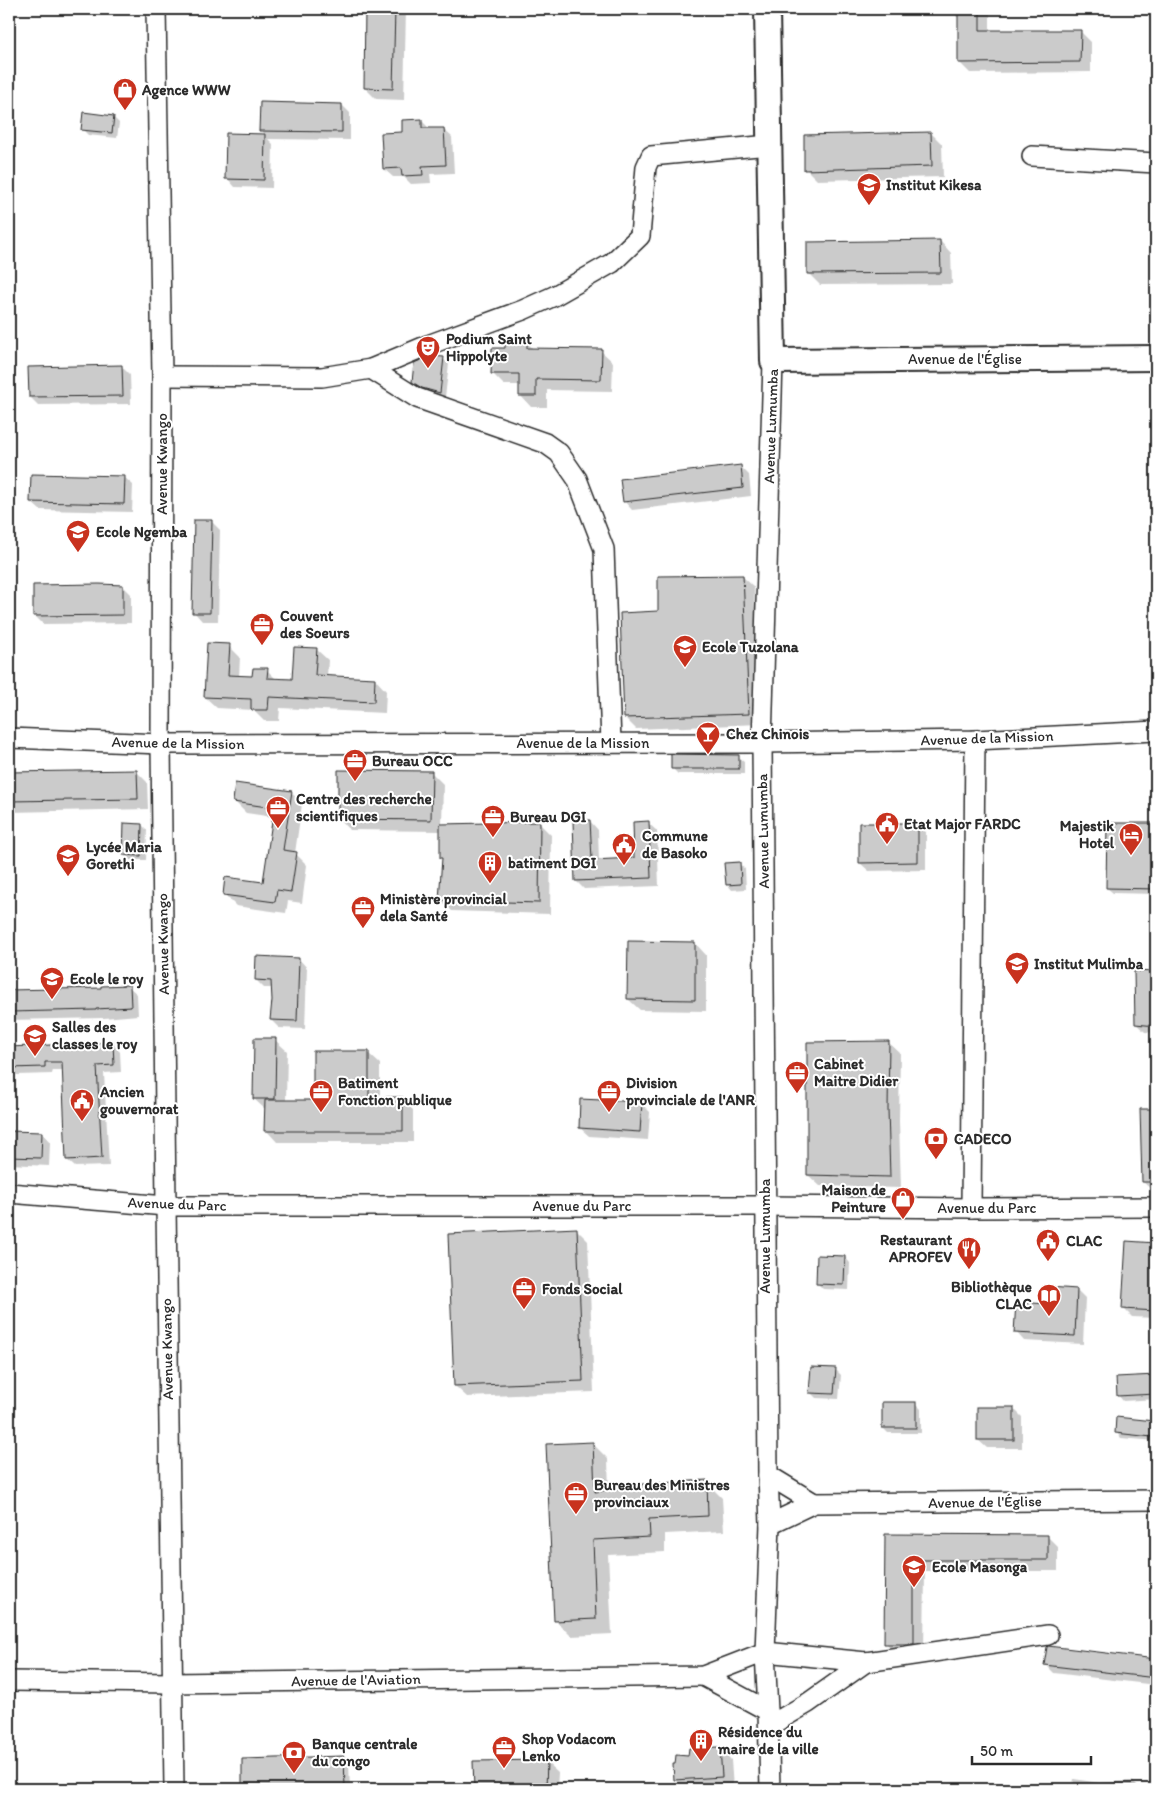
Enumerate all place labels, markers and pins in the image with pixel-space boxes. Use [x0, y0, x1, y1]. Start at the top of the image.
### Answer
shop icon: Agence WWW [112, 77, 138, 111]
place label: Agence WWW [141, 81, 231, 100]
school or university icon: Institut Kikesa [856, 172, 882, 206]
place label: Institut Kikesa [886, 176, 982, 194]
place label: Podium Saint Hippolyte [446, 330, 532, 366]
theatre icon: Podium Saint Hippolyte [415, 335, 441, 369]
school or university icon: Ecole Ngemba [65, 519, 91, 553]
place label: Ecole Ngemba [96, 523, 187, 542]
place label: Couvent des Soeurs [280, 607, 350, 642]
office icon: Couvent des Soeurs [249, 612, 275, 646]
school or university icon: Ecole Tuzolana [672, 634, 698, 668]
place label: Ecole Tuzolana [702, 638, 799, 656]
bar icon: Chez Chinois [695, 721, 721, 755]
place label: Chez Chinois [726, 725, 809, 743]
office icon: Bureau OCC [342, 748, 368, 782]
place label: Bureau OCC [372, 752, 453, 770]
place label: Centre des recherche scientifiques [296, 790, 432, 826]
office icon: Centre des recherche scientifiques [265, 795, 291, 829]
office icon: Bureau DGI [480, 804, 506, 838]
place label: Bureau DGI [510, 808, 587, 826]
public building icon: Etat Major FARDC [874, 811, 900, 845]
place label: Etat Major FARDC [904, 815, 1021, 834]
place label: Majestik Hotel [1060, 817, 1115, 852]
hotel icon: Majestik Hotel [1118, 822, 1144, 856]
place label: Commune de Basoko [642, 827, 708, 862]
public building icon: Commune de Basoko [611, 832, 637, 866]
place label: Lycée Maria Gorethi [86, 838, 162, 873]
school or university icon: Lycée Maria Gorethi [55, 843, 81, 877]
building icon: batiment DGI [477, 850, 503, 884]
place label: batiment DGI [508, 854, 597, 872]
place label: Ministère provincial dela Santé [380, 890, 507, 925]
office icon: Ministère provincial dela Santé [350, 895, 376, 929]
school or university icon: Institut Mulimba [1004, 951, 1030, 985]
place label: Institut Mulimba [1034, 955, 1144, 973]
school or university icon: Ecole le roy [39, 966, 65, 1000]
place label: Ecole le roy [70, 970, 144, 989]
place label: Salles des classes le roy [52, 1018, 138, 1054]
school or university icon: Salles des classes le roy [22, 1023, 48, 1057]
place label: Cabinet Maitre Didier [814, 1055, 899, 1090]
office icon: Cabinet Maitre Didier [784, 1060, 810, 1094]
place label: Batiment Fonction publique [338, 1074, 452, 1110]
place label: Division provinciale de l'ANR [625, 1074, 755, 1110]
office icon: Batiment Fonction publique [308, 1079, 334, 1113]
office icon: Division provinciale de l'ANR [596, 1079, 622, 1113]
place label: Ancien gouvernorat [99, 1083, 179, 1119]
public building icon: Ancien gouvernorat [69, 1088, 95, 1122]
bank icon: CADECO [923, 1126, 949, 1160]
place label: CADECO [954, 1130, 1012, 1148]
place label: Maison de Peinture [822, 1181, 886, 1216]
shop icon: Maison de Peinture [890, 1186, 916, 1220]
public building icon: CLAC [1035, 1228, 1061, 1262]
place label: Restaurant APROFEV [880, 1231, 952, 1266]
place label: CLAC [1066, 1232, 1103, 1250]
restaurant icon: Restaurant APROFEV [956, 1236, 982, 1270]
office icon: Fonds Social [511, 1276, 537, 1310]
place label: Bibliothèque CLAC [951, 1278, 1032, 1313]
place label: Fonds Social [542, 1280, 623, 1298]
library icon: Bibliothèque CLAC [1036, 1283, 1062, 1317]
place label: Bureau des Ministres provinciaux [593, 1476, 730, 1512]
office icon: Bureau des Ministres provinciaux [563, 1481, 589, 1515]
school or university icon: Ecole Masonga [901, 1554, 927, 1588]
place label: Ecole Masonga [932, 1558, 1028, 1577]
place label: Résidence du maire de la ville [717, 1723, 819, 1758]
building icon: Résidence du maire de la ville [688, 1728, 714, 1762]
place label: Shop Vodacom Lenko [522, 1730, 617, 1765]
place label: Banque centrale du congo [312, 1735, 418, 1771]
office icon: Shop Vodacom Lenko [491, 1735, 517, 1769]
bank icon: Banque centrale du congo [281, 1740, 307, 1774]

